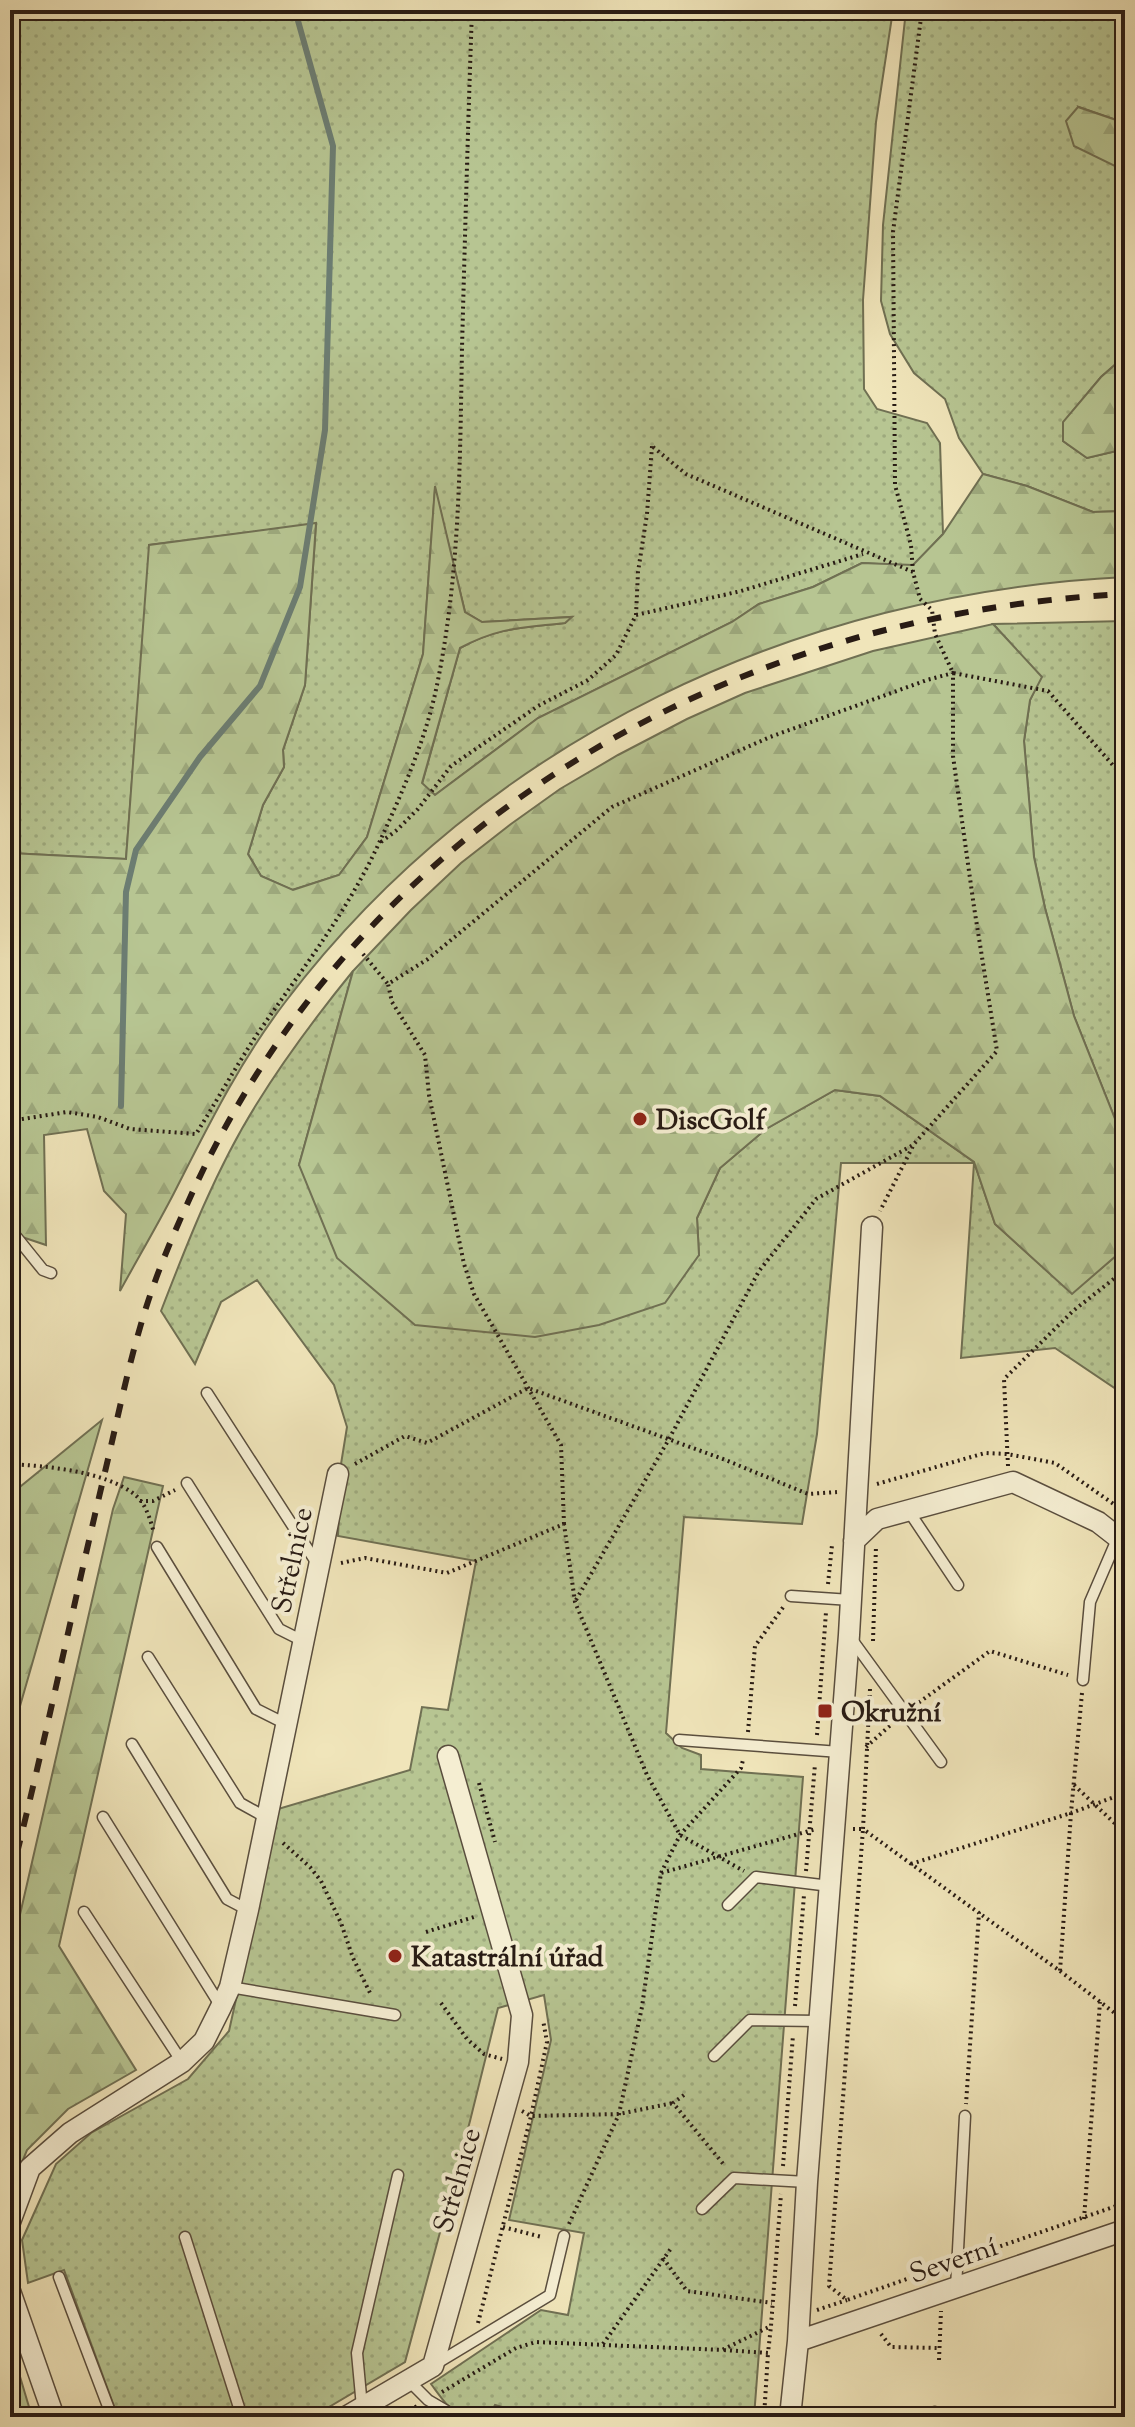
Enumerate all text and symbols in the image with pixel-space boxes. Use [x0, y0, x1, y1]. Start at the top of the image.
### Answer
place label: DiscGolf [656, 1102, 768, 1142]
marker: DiscGolf [631, 1110, 649, 1128]
street label: Střelnice [263, 1504, 325, 1617]
place label: Okružní [841, 1694, 941, 1734]
marker: Okružní [816, 1702, 834, 1720]
place label: Katastrální úřad [411, 1939, 604, 1979]
marker: Katastrální úřad [386, 1947, 404, 1965]
street label: Střelnice [425, 2124, 493, 2238]
street label: Severní [904, 2228, 1004, 2296]

